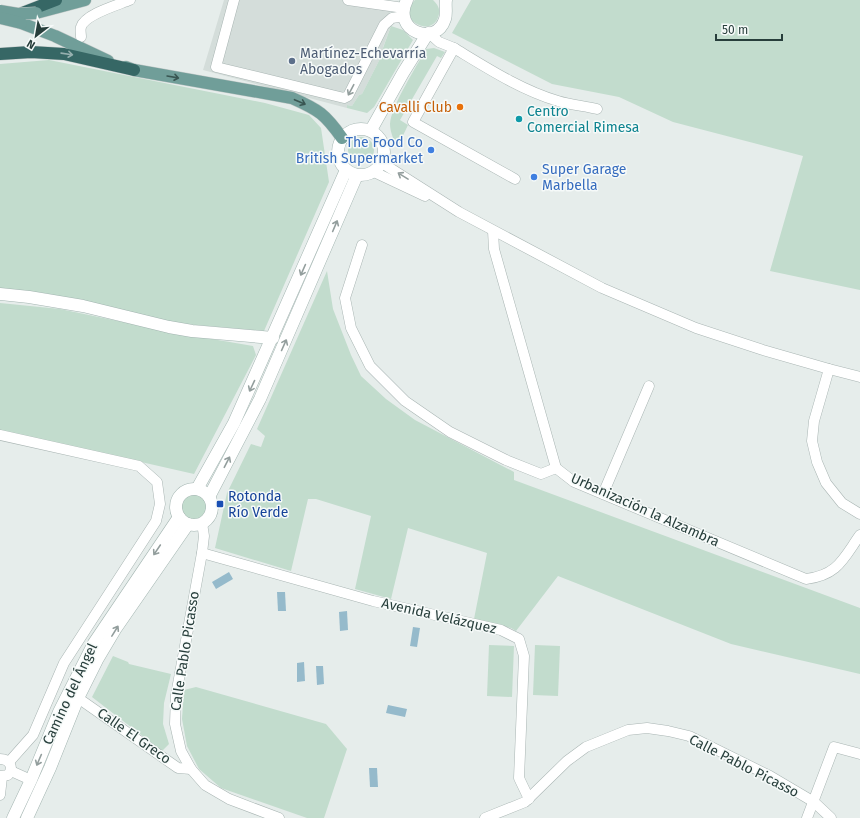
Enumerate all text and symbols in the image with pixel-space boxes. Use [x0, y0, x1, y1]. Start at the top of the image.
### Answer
north arrow [16, 16, 56, 56]
scale bar [716, 16, 782, 42]
text: 50 m [722, 23, 748, 37]
text: N [25, 37, 38, 52]
place label: Martínez-Echevarría Abogados [300, 45, 426, 78]
one-way arrow [60, 50, 73, 58]
marker: Martínez-Echevarría Abogados [287, 56, 297, 66]
one-way arrow [166, 73, 179, 81]
one-way arrow [347, 84, 354, 96]
one-way arrow [294, 98, 306, 106]
place label: Cavalli Club [379, 99, 452, 116]
marker: Cavalli Club [455, 102, 465, 112]
place label: Centro Comercial Rimesa [527, 103, 639, 136]
marker: Centro Comercial Rimesa [514, 114, 524, 124]
place label: The Food Co British Supermarket [296, 134, 424, 167]
marker: The Food Co British Supermarket [426, 145, 436, 155]
place label: Super Garage Marbella [542, 161, 626, 194]
one-way arrow [397, 172, 408, 181]
marker: Super Garage Marbella [529, 172, 539, 182]
one-way arrow [332, 220, 340, 232]
one-way arrow [298, 264, 306, 276]
one-way arrow [280, 340, 288, 352]
one-way arrow [248, 380, 255, 392]
one-way arrow [224, 456, 231, 468]
street label: Urbanización la Alzambra [568, 470, 722, 550]
place label: Rotonda Río Verde [228, 488, 288, 521]
marker: Rotonda Río Verde [215, 499, 225, 509]
one-way arrow [153, 544, 161, 555]
street label: Calle Pablo Picasso [167, 590, 203, 712]
street label: Avenida Velázquez [380, 595, 498, 637]
one-way arrow [111, 626, 119, 637]
street label: Camino del Ángel [38, 640, 101, 748]
street label: Calle El Greco [94, 704, 174, 768]
street label: Calle Pablo Picasso [686, 731, 802, 801]
one-way arrow [35, 754, 43, 766]

